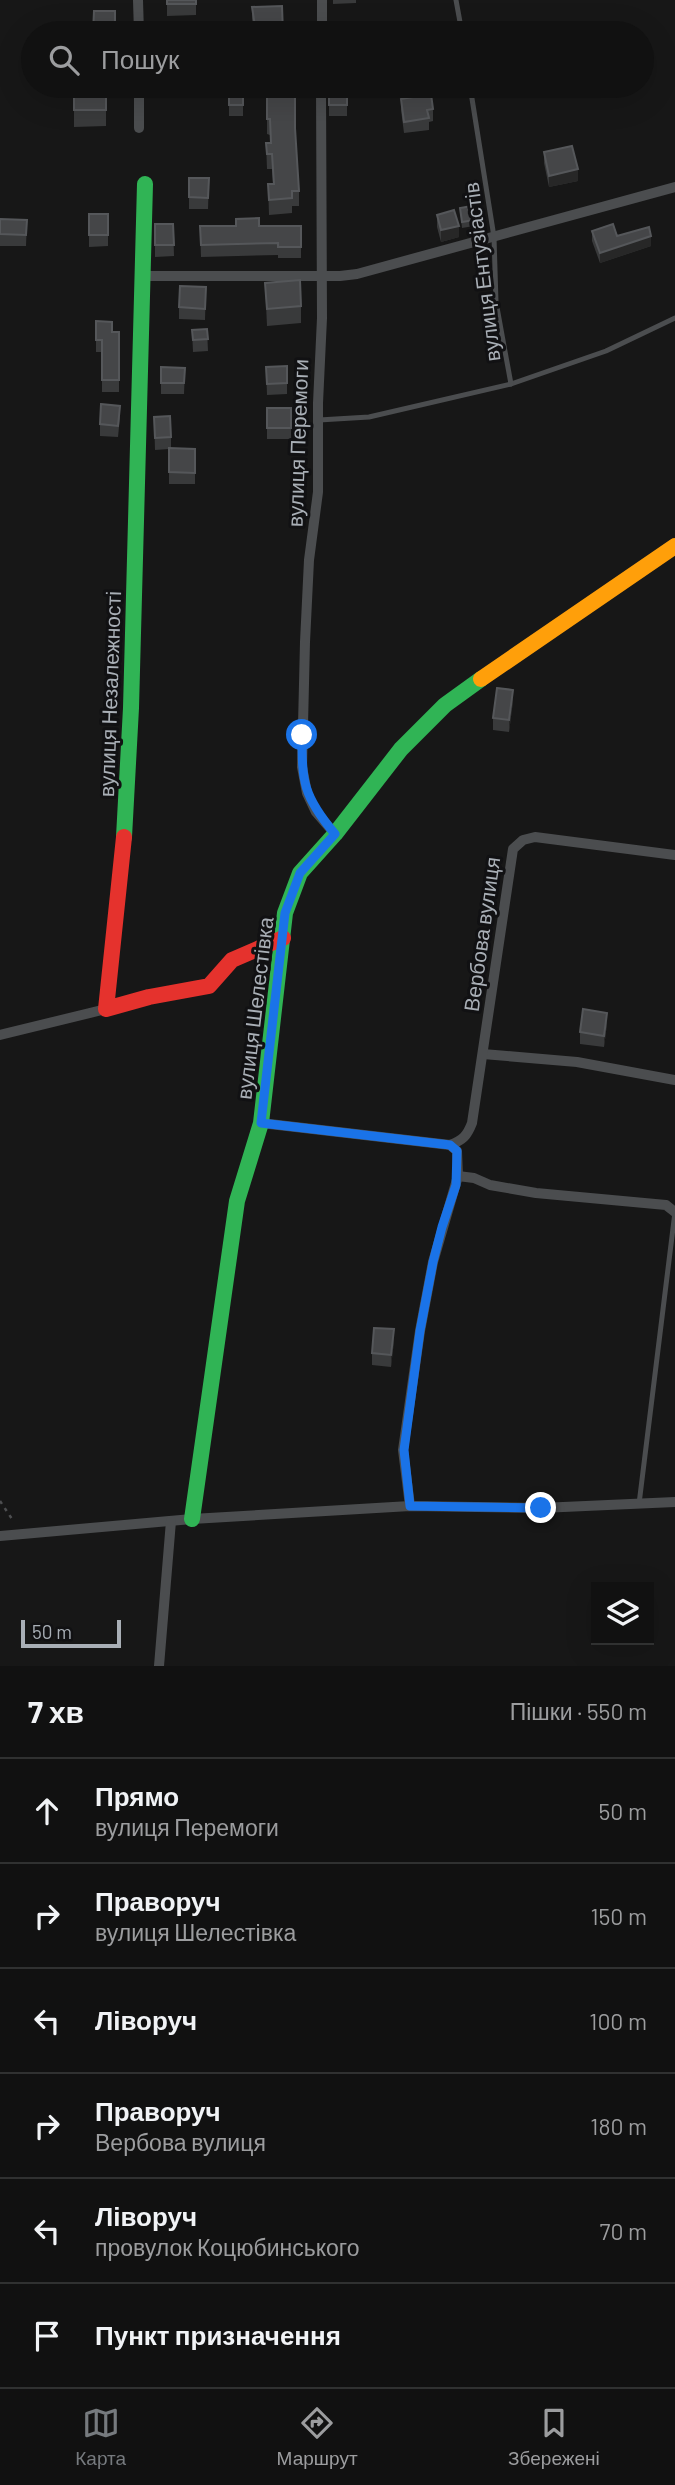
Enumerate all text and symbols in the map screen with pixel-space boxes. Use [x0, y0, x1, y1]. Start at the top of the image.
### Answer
search box [21, 21, 654, 98]
icon: search [45, 41, 83, 79]
text: Пошук [101, 43, 179, 74]
street label: вулиця Ентузіастів [458, 181, 504, 363]
street label: вулиця Перемоги [282, 359, 312, 527]
street label: вулиця Незалежності [93, 591, 125, 797]
route start [286, 719, 317, 750]
street label: Вербова вулиця [458, 855, 504, 1013]
street label: вулиця Шелестівка [230, 915, 278, 1101]
route end [525, 1492, 556, 1523]
map controls [591, 1582, 654, 1645]
button: layers [591, 1582, 654, 1645]
scale bar [21, 1617, 121, 1649]
text: 50 m [32, 1620, 72, 1643]
text: 7 хв [28, 1693, 84, 1729]
text: Пішки · 550 m [510, 1697, 647, 1725]
text: Прямо [95, 1780, 179, 1811]
icon: ahead [28, 1792, 66, 1830]
text: 50 m [599, 1797, 647, 1825]
text: вулиця Перемоги [95, 1813, 279, 1841]
text: Праворуч [95, 1885, 221, 1916]
icon: right [28, 1897, 66, 1935]
text: 150 m [591, 1902, 647, 1930]
text: вулиця Шелестівка [95, 1918, 296, 1946]
icon: left [28, 2002, 66, 2040]
text: Ліворуч [95, 2004, 197, 2035]
text: 100 m [589, 2007, 647, 2035]
text: Праворуч [95, 2095, 221, 2126]
icon: right [28, 2107, 66, 2145]
text: 180 m [590, 2112, 647, 2140]
text: Вербова вулиця [95, 2128, 266, 2156]
text: Ліворуч [95, 2200, 197, 2231]
icon: left [28, 2212, 66, 2250]
text: 70 m [600, 2217, 647, 2245]
text: провулок Коцюбинського [95, 2233, 359, 2261]
icon: arrive [28, 2317, 66, 2355]
text: Пункт призначення [95, 2319, 341, 2350]
tab: Карта [75, 2404, 126, 2470]
tab: Маршрут [277, 2404, 358, 2470]
tab: Збережені [508, 2404, 600, 2470]

